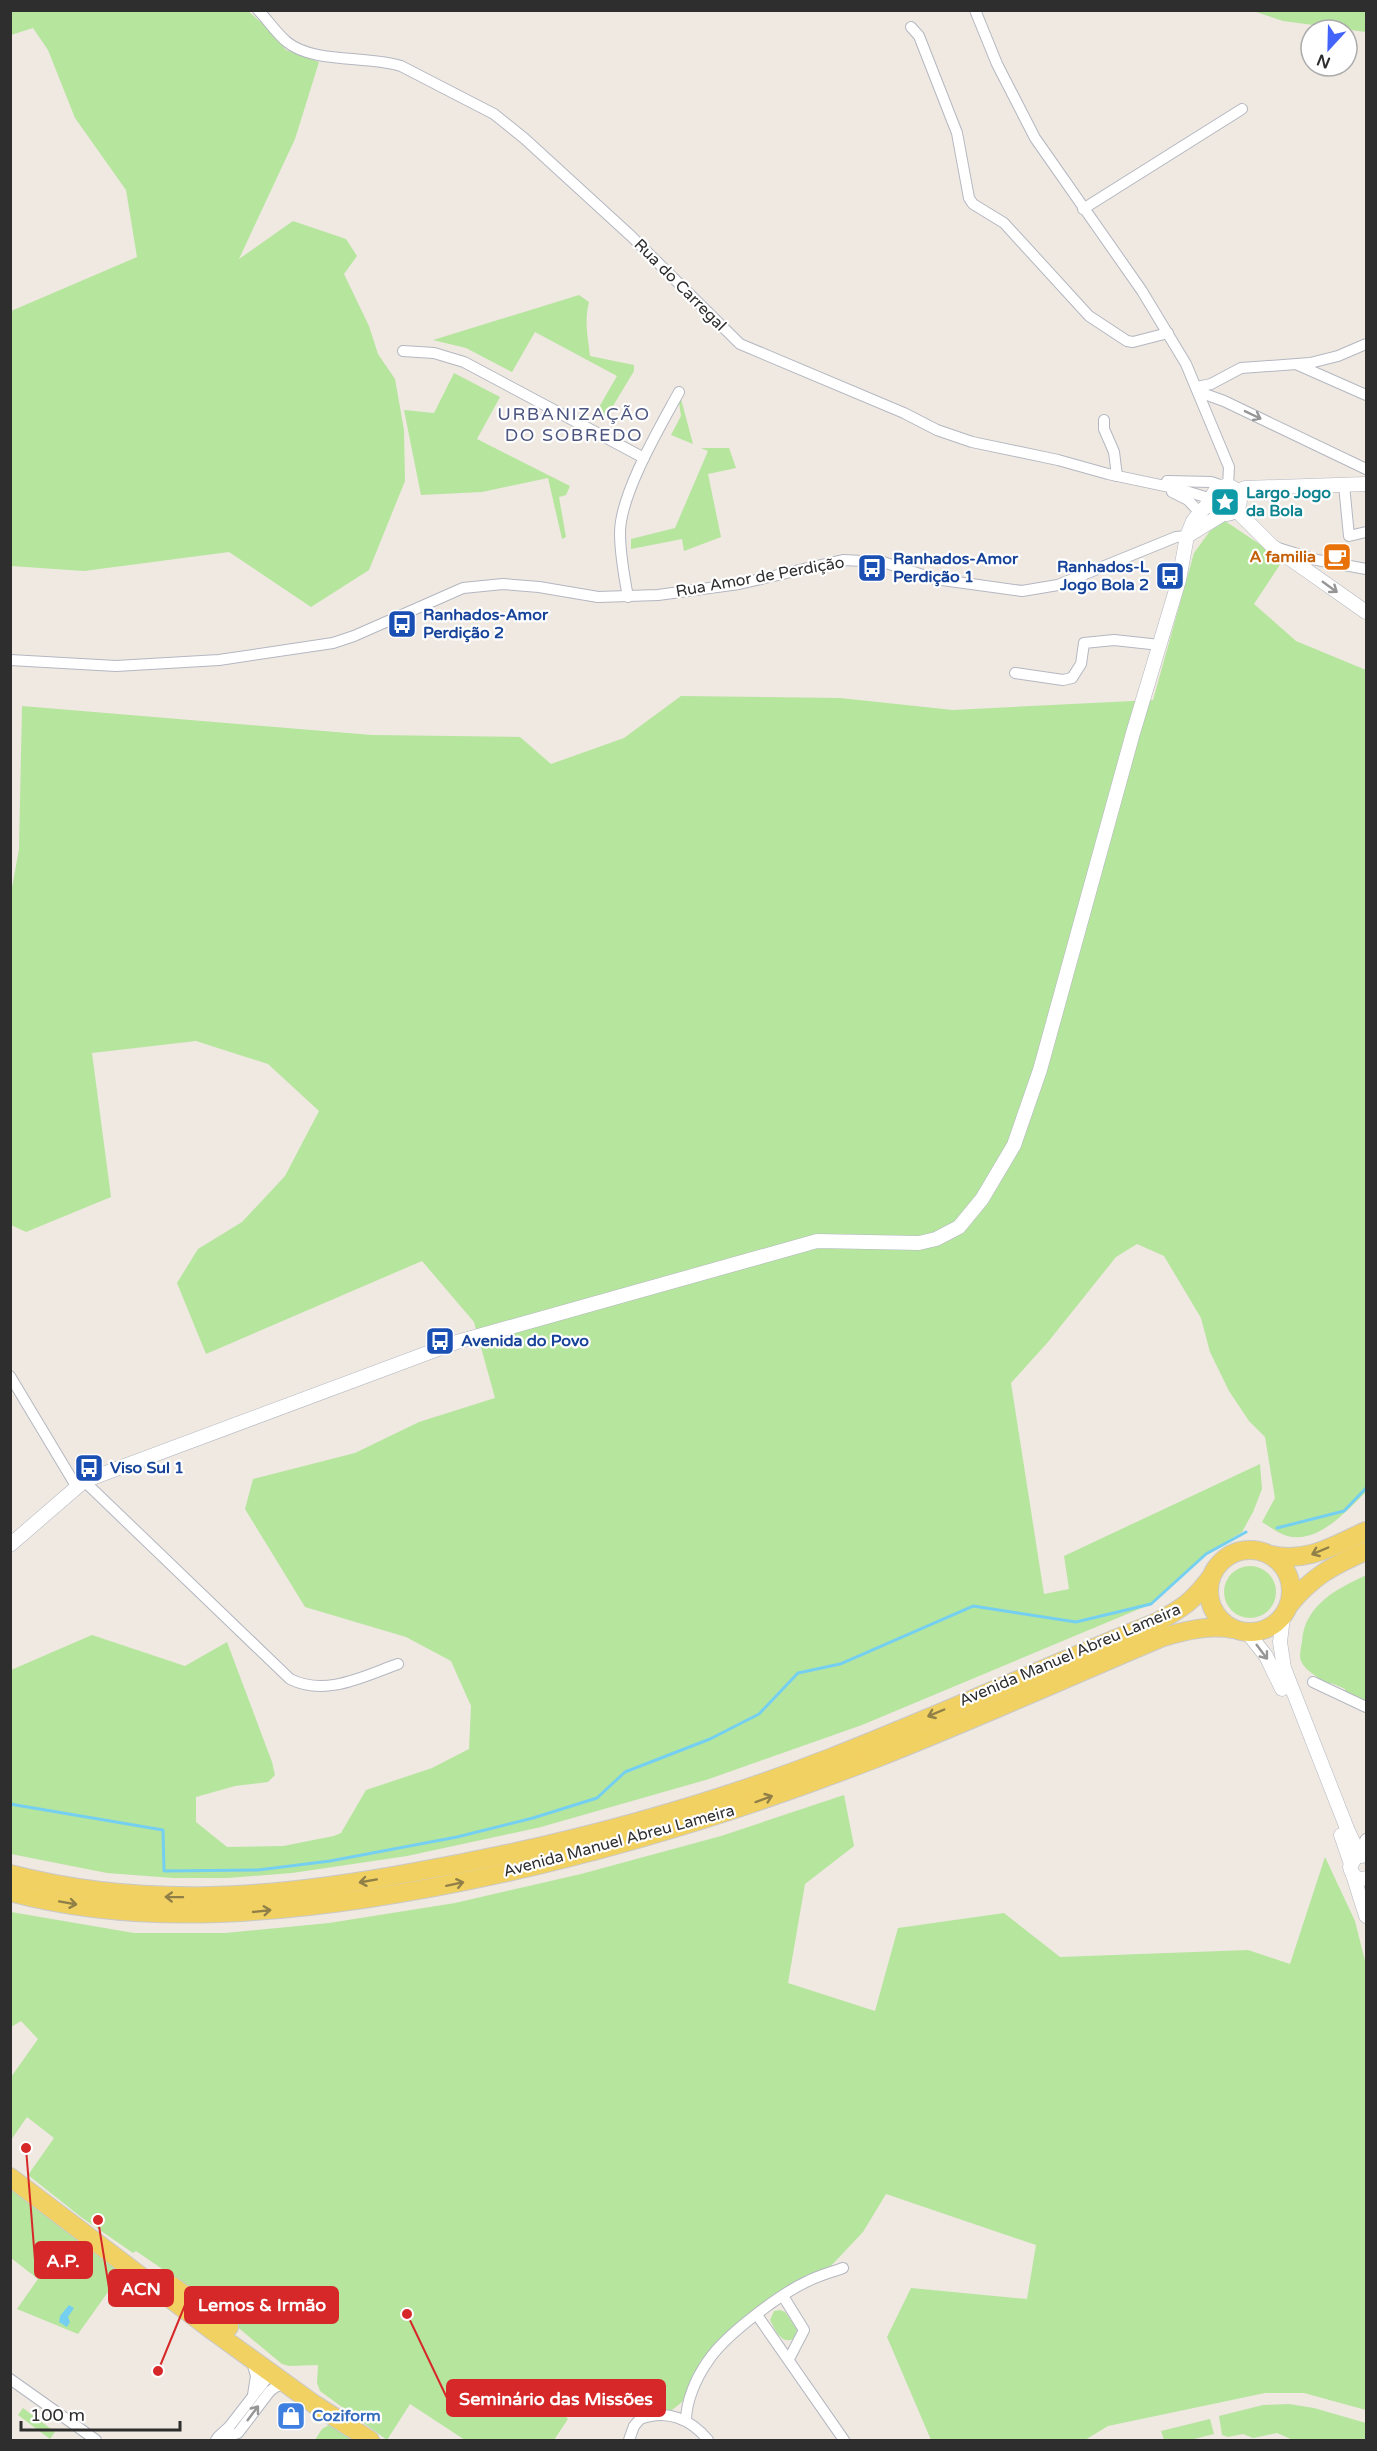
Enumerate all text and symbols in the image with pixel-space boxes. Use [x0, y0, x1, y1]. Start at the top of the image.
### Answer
north arrow [1299, 18, 1359, 78]
text: N [1314, 49, 1333, 73]
street label: Rua do Carregal [630, 235, 730, 335]
district label: URBANIZAÇÃO DO SOBREDO [497, 403, 651, 446]
one-way arrow [1243, 409, 1261, 421]
place label: Largo Jogo da Bola [1246, 483, 1331, 521]
place icon: Largo Jogo da Bola [1209, 486, 1241, 518]
cafe icon: A familia [1321, 541, 1353, 573]
place label: A familia [1249, 547, 1316, 567]
place label: Ranhados-Amor Perdição 1 [893, 549, 1019, 587]
street label: Rua Amor de Perdição [674, 552, 846, 602]
bus stop icon: Ranhados-Amor Perdição 1 [856, 552, 888, 584]
place label: Ranhados-L Jogo Bola 2 [1057, 557, 1150, 595]
bus stop icon: Ranhados-L Jogo Bola 2 [1154, 560, 1186, 592]
one-way arrow [1321, 581, 1337, 593]
place label: Ranhados-Amor Perdição 2 [423, 605, 549, 643]
bus stop icon: Ranhados-Amor Perdição 2 [386, 608, 418, 640]
bus stop icon: Avenida do Povo [424, 1325, 456, 1357]
place label: Avenida do Povo [461, 1331, 589, 1351]
bus stop icon: Viso Sul 1 [73, 1452, 105, 1484]
place label: Viso Sul 1 [110, 1458, 184, 1478]
one-way arrow [1312, 1546, 1330, 1557]
street label: Avenida Manuel Abreu Lameira [956, 1599, 1184, 1711]
one-way arrow [1256, 1643, 1268, 1659]
one-way arrow [928, 1708, 946, 1719]
one-way arrow [754, 1792, 773, 1803]
street label: Avenida Manuel Abreu Lameira [501, 1800, 737, 1882]
one-way arrow [359, 1875, 378, 1886]
one-way arrow [445, 1878, 464, 1889]
one-way arrow [165, 1891, 185, 1903]
one-way arrow [57, 1898, 77, 1909]
one-way arrow [252, 1905, 271, 1916]
callout: A.P. [35, 2242, 92, 2278]
text: A.P. [46, 2250, 80, 2272]
callout: ACN [109, 2270, 173, 2306]
text: ACN [121, 2278, 161, 2300]
callout: Lemos & Irmão [185, 2287, 338, 2323]
text: Lemos & Irmão [198, 2294, 326, 2316]
callout: Seminário das Missões [447, 2380, 665, 2416]
text: Seminário das Missões [459, 2388, 653, 2410]
scale bar [21, 2394, 180, 2432]
shop icon: Coziform [275, 2400, 307, 2432]
text: 100 m [30, 2404, 85, 2426]
one-way arrow [247, 2406, 260, 2422]
place label: Coziform [312, 2406, 381, 2426]

